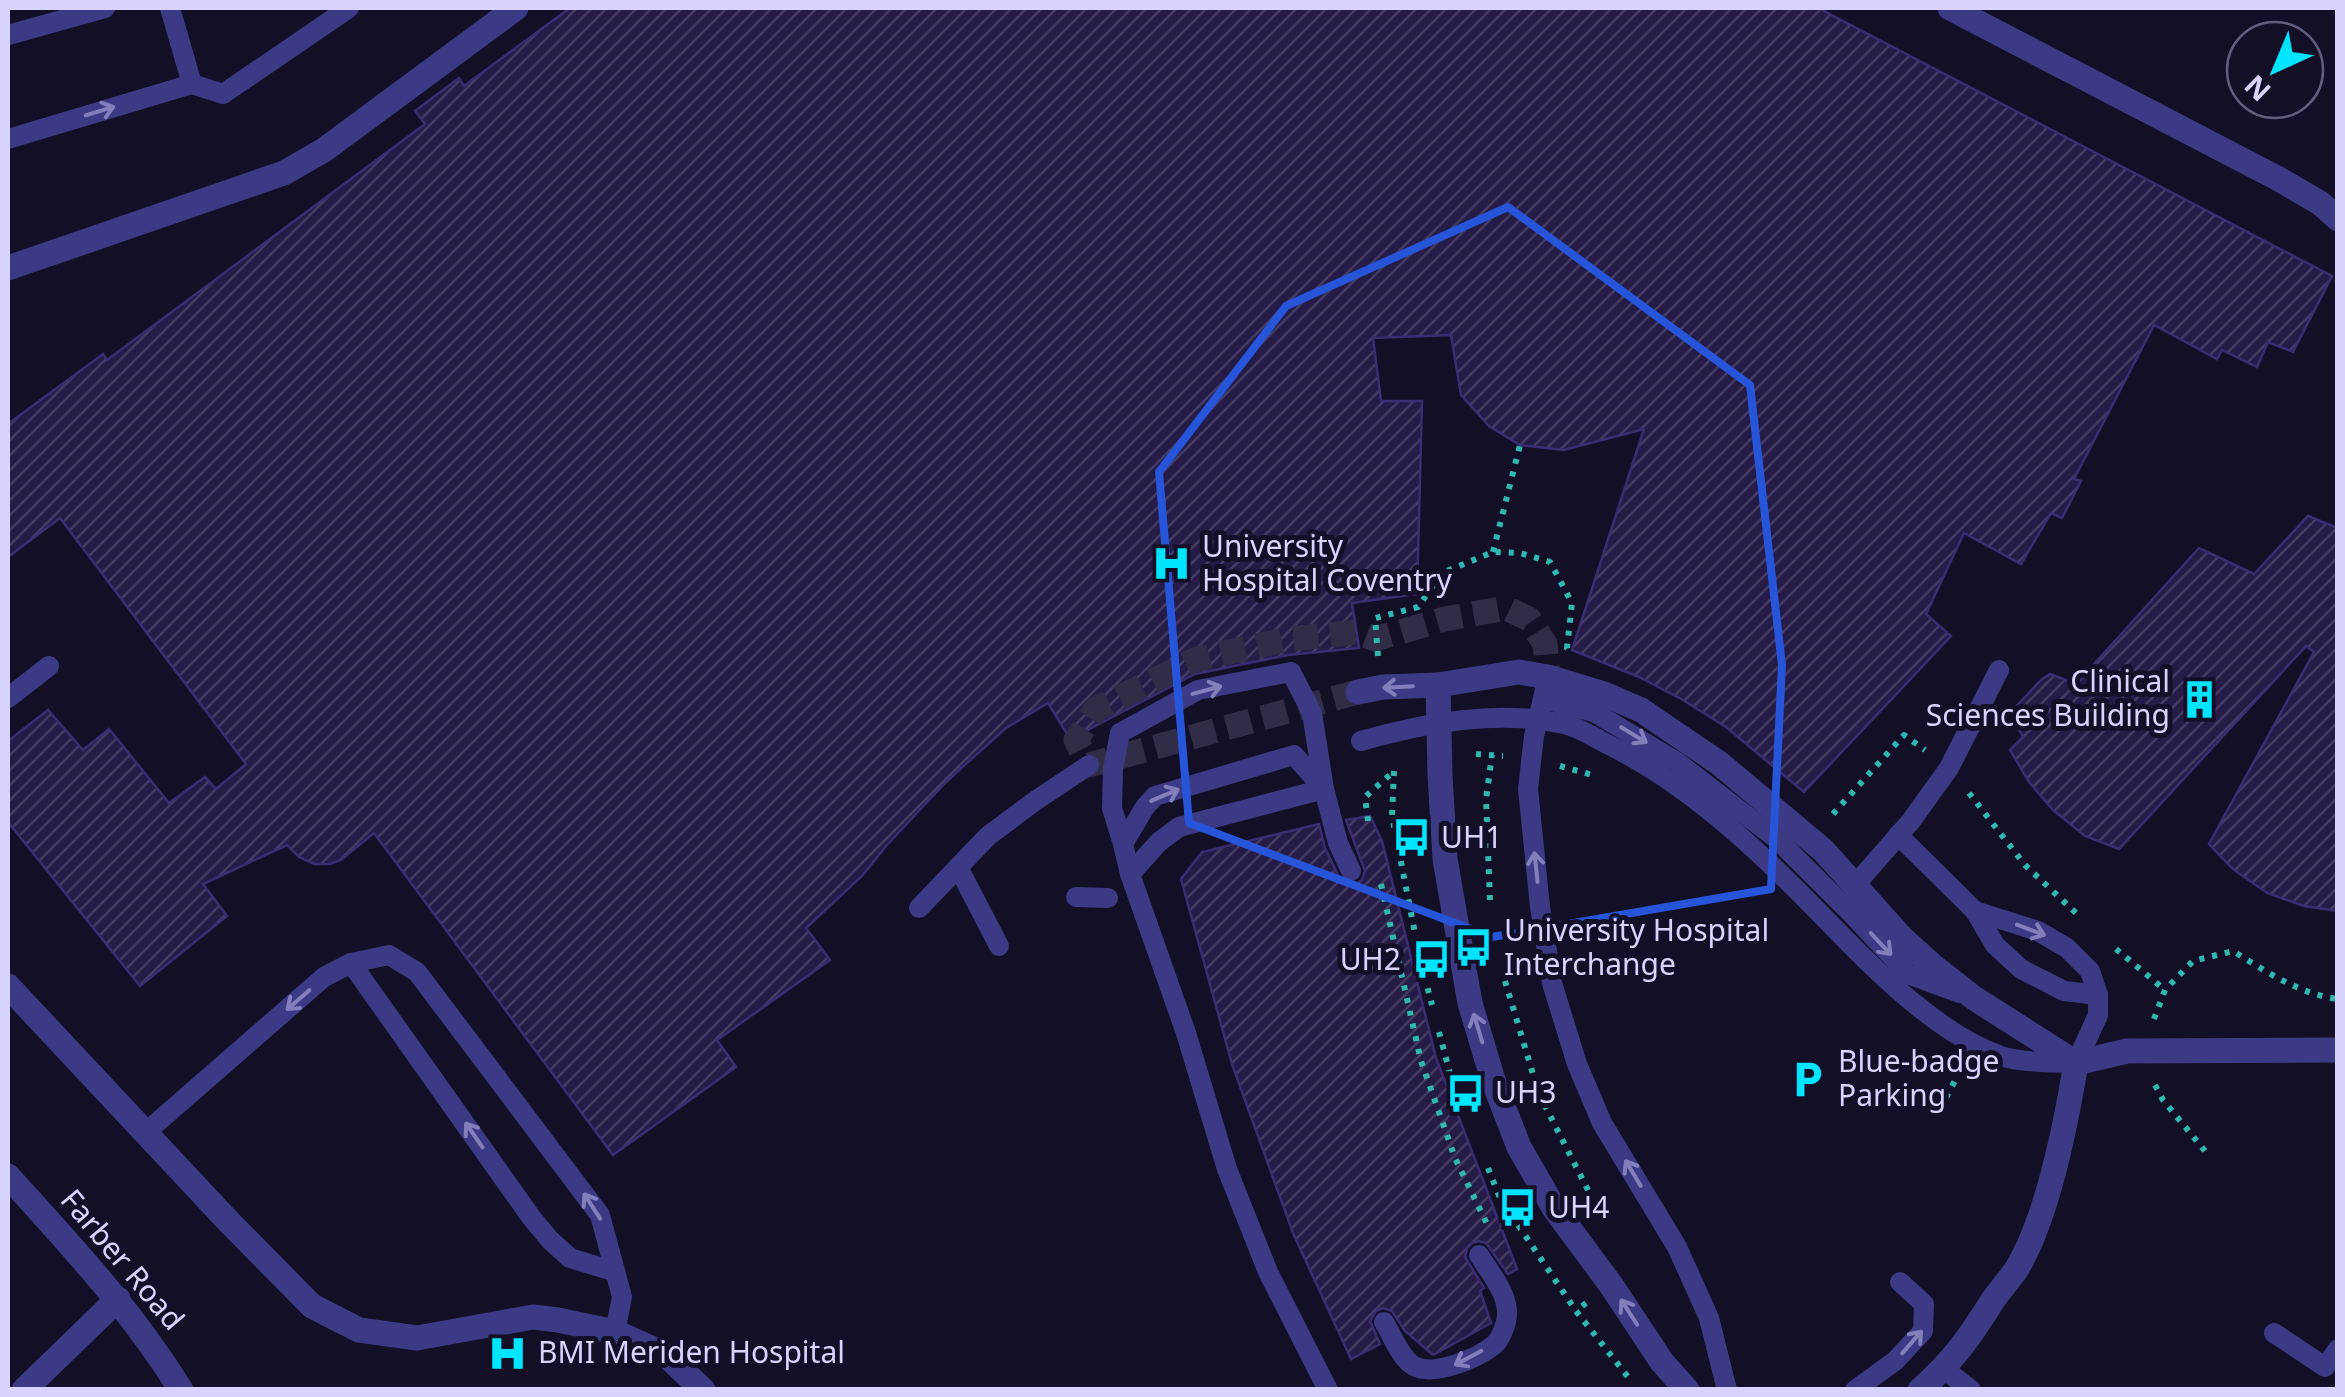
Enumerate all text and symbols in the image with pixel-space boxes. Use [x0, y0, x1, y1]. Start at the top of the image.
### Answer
north arrow [2225, 20, 2325, 120]
text: N [2236, 67, 2278, 110]
one-way arrow [84, 101, 115, 119]
place label: University Hospital Coventry [1202, 525, 1453, 600]
hospital icon: University Hospital Coventry [1151, 543, 1193, 585]
place label: Clinical Sciences Building [1926, 660, 2170, 735]
one-way arrow [1382, 678, 1414, 697]
building icon: Clinical Sciences Building [2179, 678, 2221, 720]
one-way arrow [1191, 679, 1222, 698]
one-way arrow [1619, 725, 1648, 746]
one-way arrow [1150, 785, 1180, 803]
place label: UH1 [1441, 816, 1502, 857]
bus stop icon: UH1 [1390, 817, 1432, 859]
one-way arrow [1526, 851, 1545, 883]
place label: University Hospital Interchange [1504, 909, 1769, 984]
one-way arrow [2015, 922, 2046, 940]
bus stop icon: University Hospital Interchange [1453, 927, 1495, 969]
one-way arrow [1869, 932, 1893, 956]
place label: UH2 [1340, 938, 1401, 979]
bus stop icon: UH2 [1410, 939, 1452, 981]
one-way arrow [285, 989, 311, 1011]
one-way arrow [1468, 1012, 1486, 1044]
place label: Blue-badge Parking [1838, 1040, 1999, 1115]
parking icon: Blue-badge Parking [1787, 1058, 1829, 1100]
place label: UH3 [1495, 1071, 1556, 1112]
bus stop icon: UH3 [1444, 1072, 1486, 1114]
one-way arrow [463, 1121, 484, 1149]
one-way arrow [1623, 1159, 1643, 1188]
street label: Farber Road [52, 1180, 194, 1338]
place label: UH4 [1548, 1186, 1609, 1227]
bus stop icon: UH4 [1497, 1187, 1539, 1229]
one-way arrow [582, 1193, 603, 1221]
one-way arrow [1618, 1298, 1639, 1327]
one-way arrow [1900, 1330, 1923, 1355]
place label: BMI Meriden Hospital [538, 1331, 845, 1372]
hospital icon: BMI Meriden Hospital [487, 1332, 529, 1374]
one-way arrow [1454, 1349, 1484, 1368]

